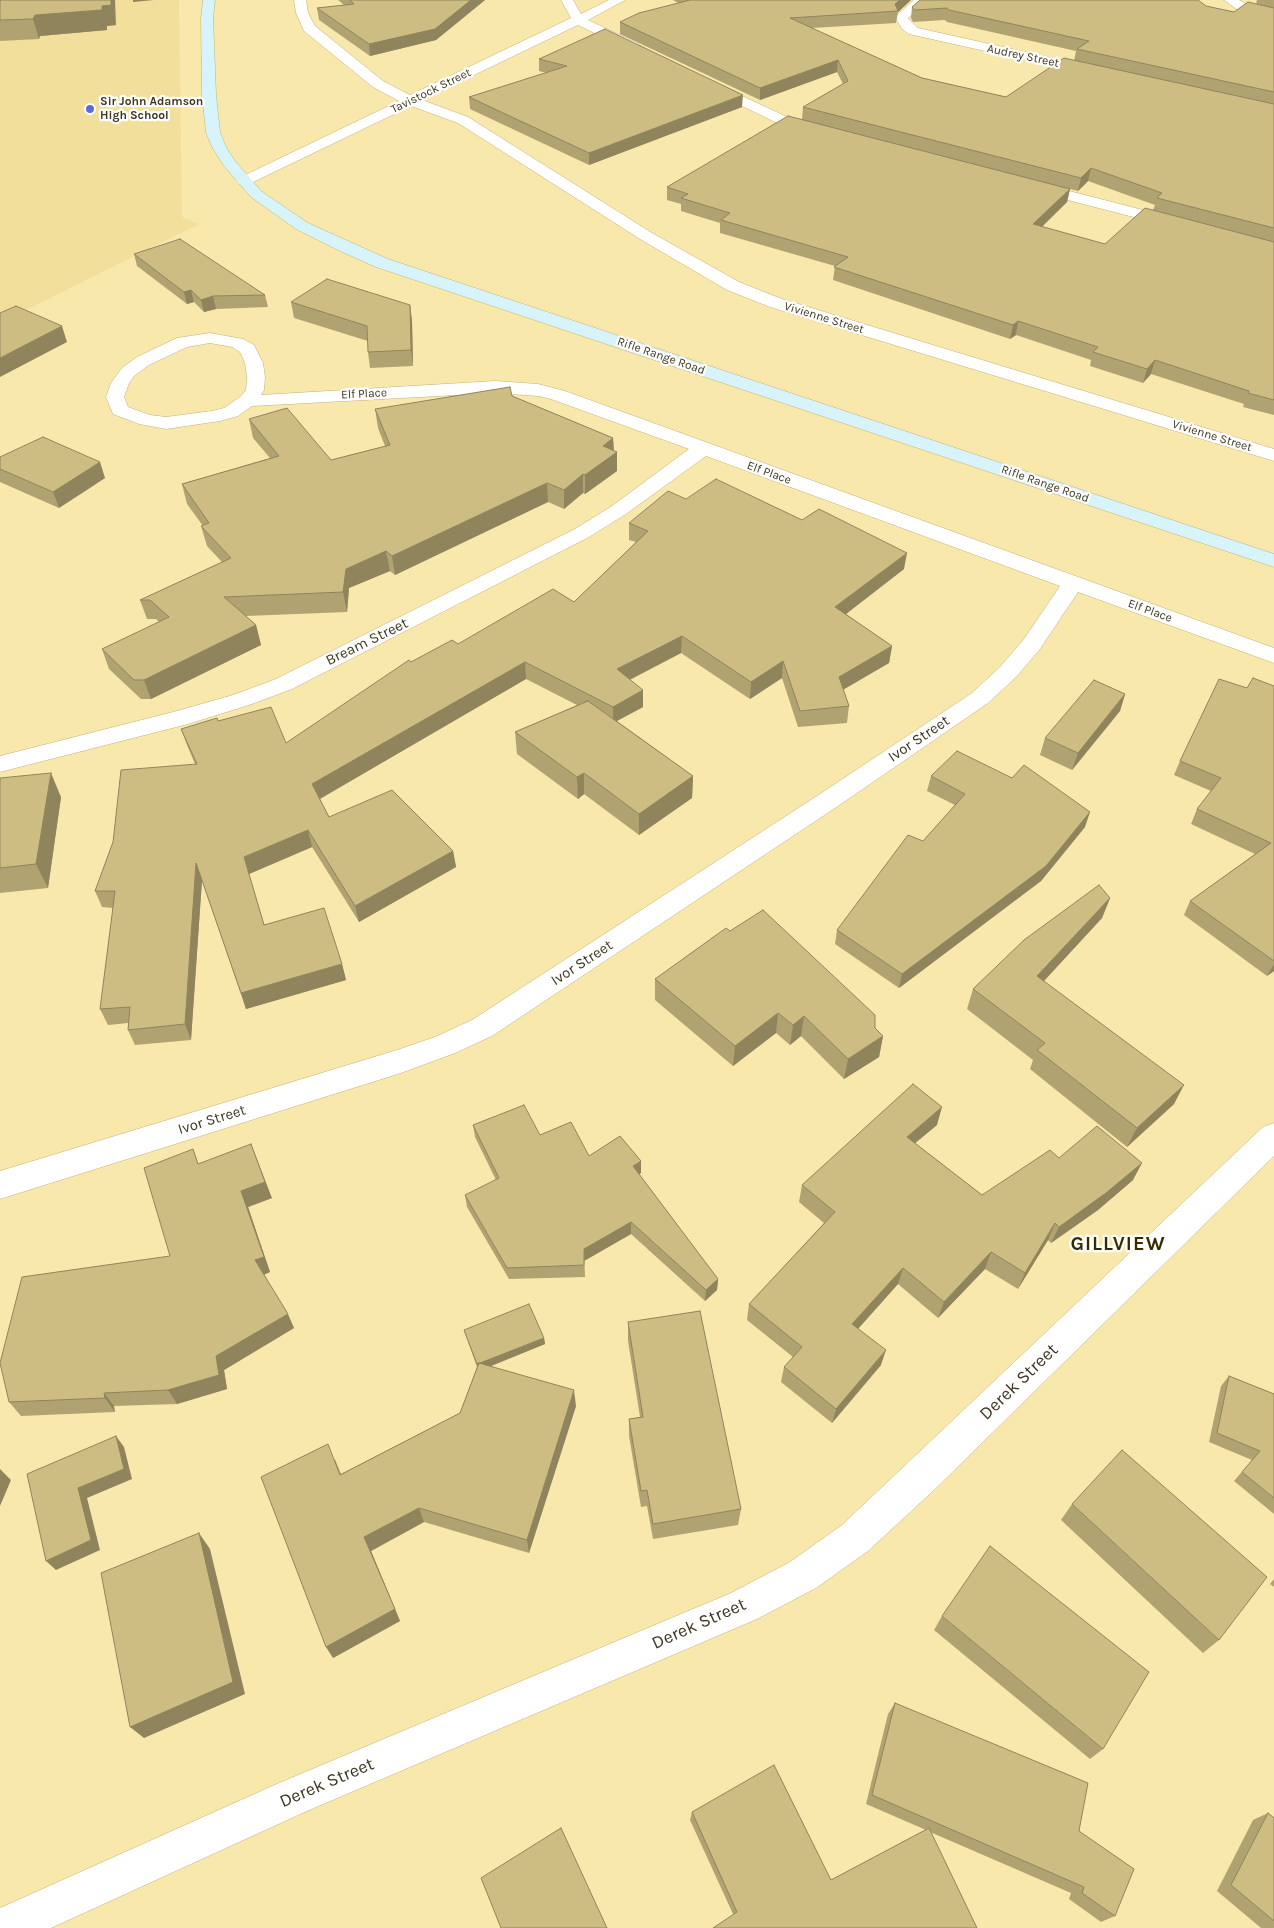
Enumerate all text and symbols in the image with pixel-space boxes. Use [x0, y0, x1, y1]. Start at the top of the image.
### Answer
street label: Audrey Street [986, 41, 1060, 71]
street label: Tavistock Street [389, 65, 473, 117]
place label: Sir John Adamson High School [100, 95, 203, 123]
marker: Sir John Adamson High School [84, 103, 96, 115]
street label: Vivienne Street [782, 299, 866, 337]
street label: Rifle Range Road [615, 334, 707, 378]
street label: Elf Place [341, 386, 387, 402]
street label: Vivienne Street [1170, 417, 1254, 455]
street label: Elf Place [745, 458, 793, 488]
street label: Rifle Range Road [999, 462, 1091, 506]
street label: Elf Place [1126, 596, 1174, 626]
street label: Bream Street [323, 614, 411, 670]
street label: Ivor Street [885, 712, 953, 766]
street label: Ivor Street [548, 936, 616, 990]
street label: Ivor Street [176, 1101, 248, 1139]
district label: GILLVIEW [1069, 1232, 1167, 1256]
street label: Derek Street [975, 1339, 1063, 1425]
street label: Derek Street [649, 1594, 749, 1654]
street label: Derek Street [276, 1753, 378, 1813]

